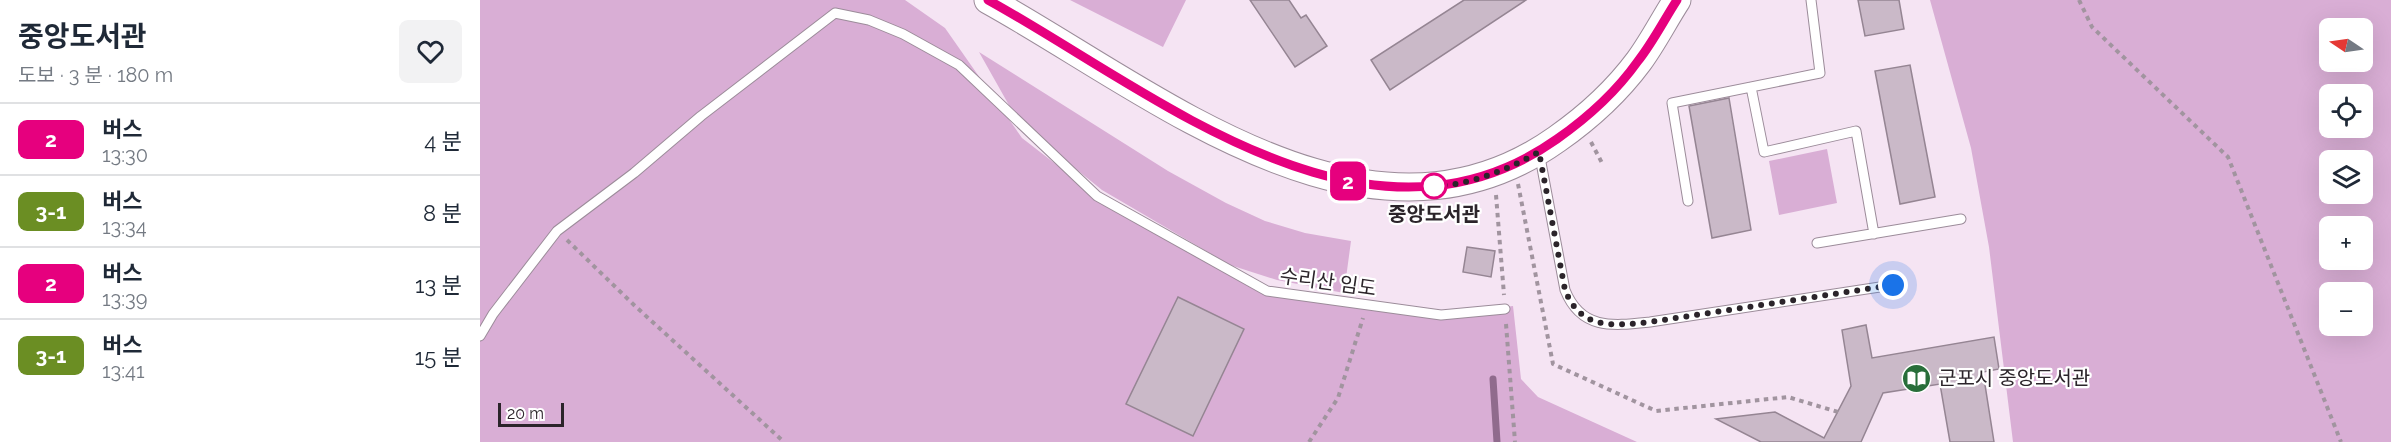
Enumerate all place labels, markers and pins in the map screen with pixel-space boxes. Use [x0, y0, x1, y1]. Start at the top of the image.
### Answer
marker: 중앙도서관 [1421, 173, 1447, 199]
place label: 중앙도서관 [1388, 202, 1481, 226]
library icon: 군포시 중앙도서관 [1901, 362, 1933, 394]
place label: 군포시 중앙도서관 [1938, 366, 2090, 390]

